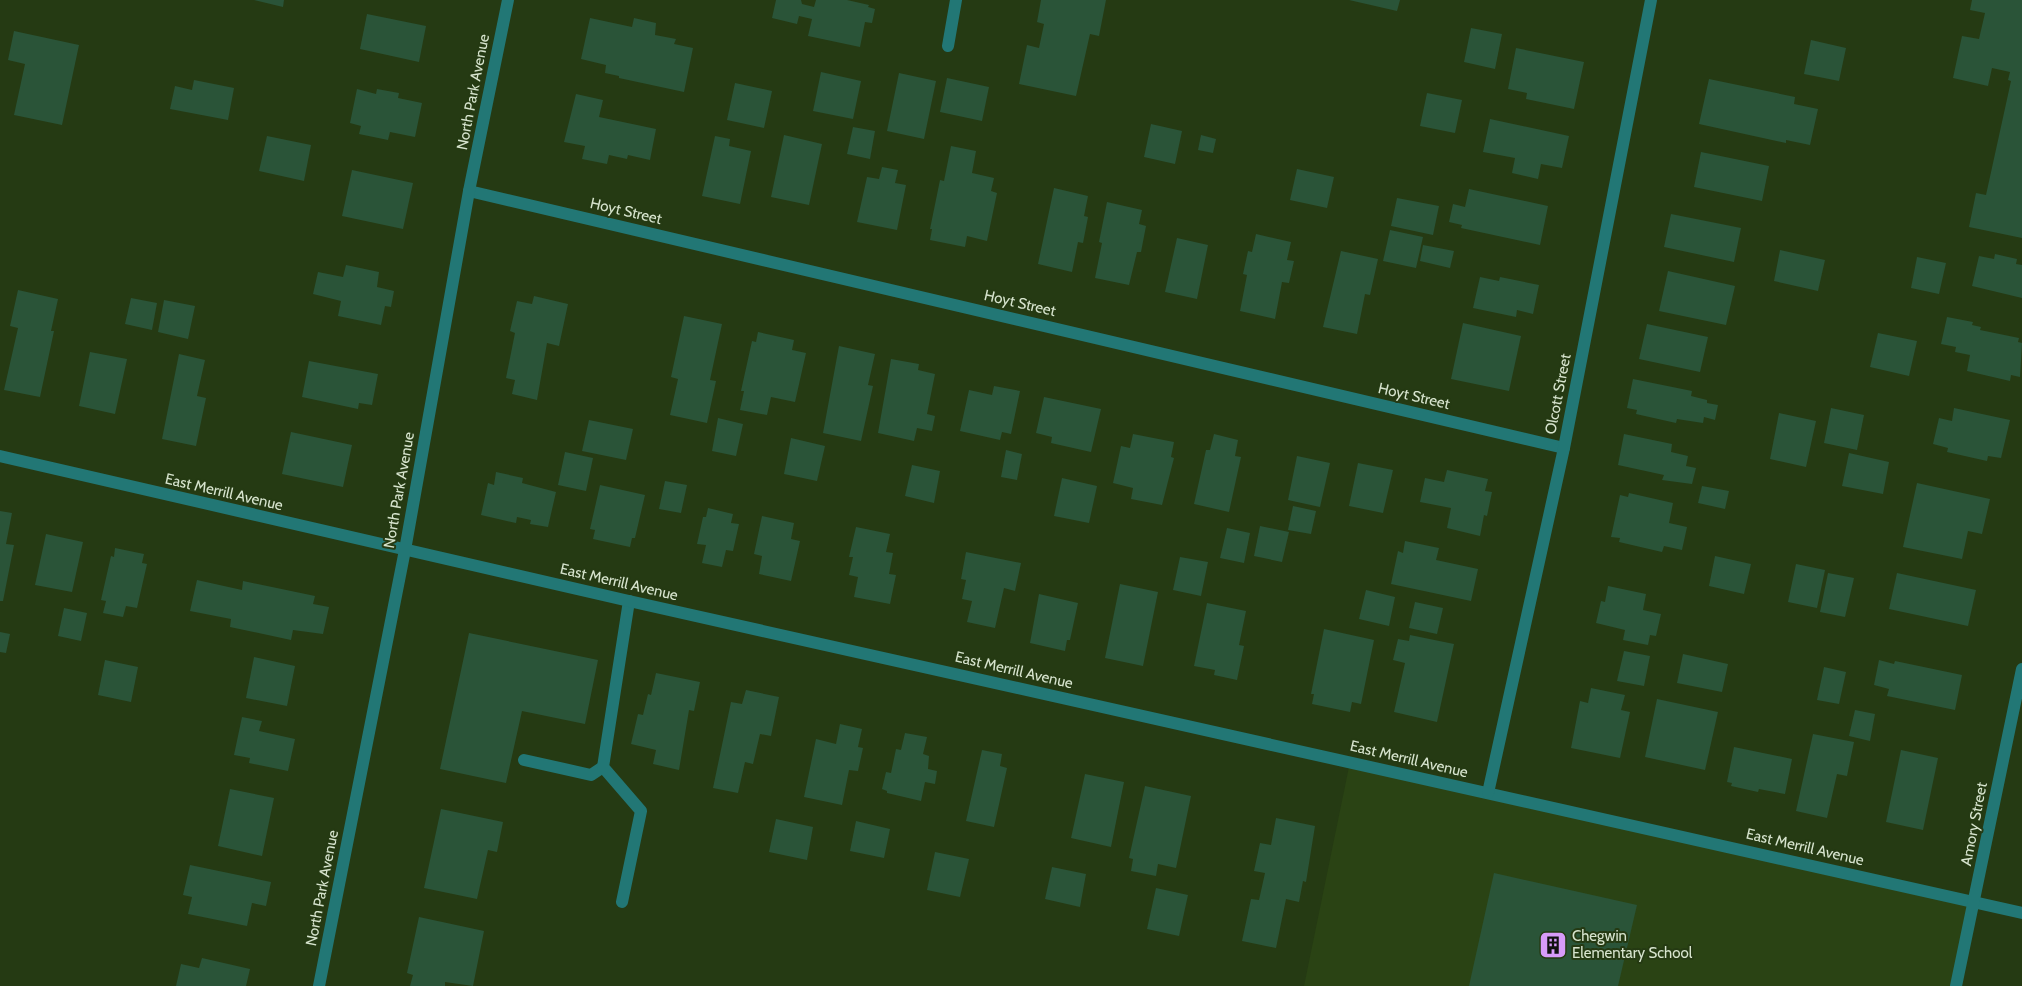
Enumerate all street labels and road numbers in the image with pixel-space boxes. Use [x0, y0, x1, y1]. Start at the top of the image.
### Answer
street label: North Park Avenue [453, 32, 493, 152]
street label: Hoyt Street [588, 194, 664, 228]
street label: Hoyt Street [982, 286, 1058, 320]
street label: Olcott Street [1541, 352, 1575, 436]
street label: Hoyt Street [1376, 379, 1452, 413]
street label: North Park Avenue [380, 430, 418, 550]
street label: East Merrill Avenue [163, 470, 285, 514]
street label: East Merrill Avenue [558, 560, 680, 604]
street label: East Merrill Avenue [953, 648, 1075, 692]
street label: East Merrill Avenue [1348, 737, 1470, 781]
street label: Amory Street [1957, 781, 1991, 867]
street label: East Merrill Avenue [1744, 825, 1866, 869]
street label: North Park Avenue [302, 828, 342, 948]

